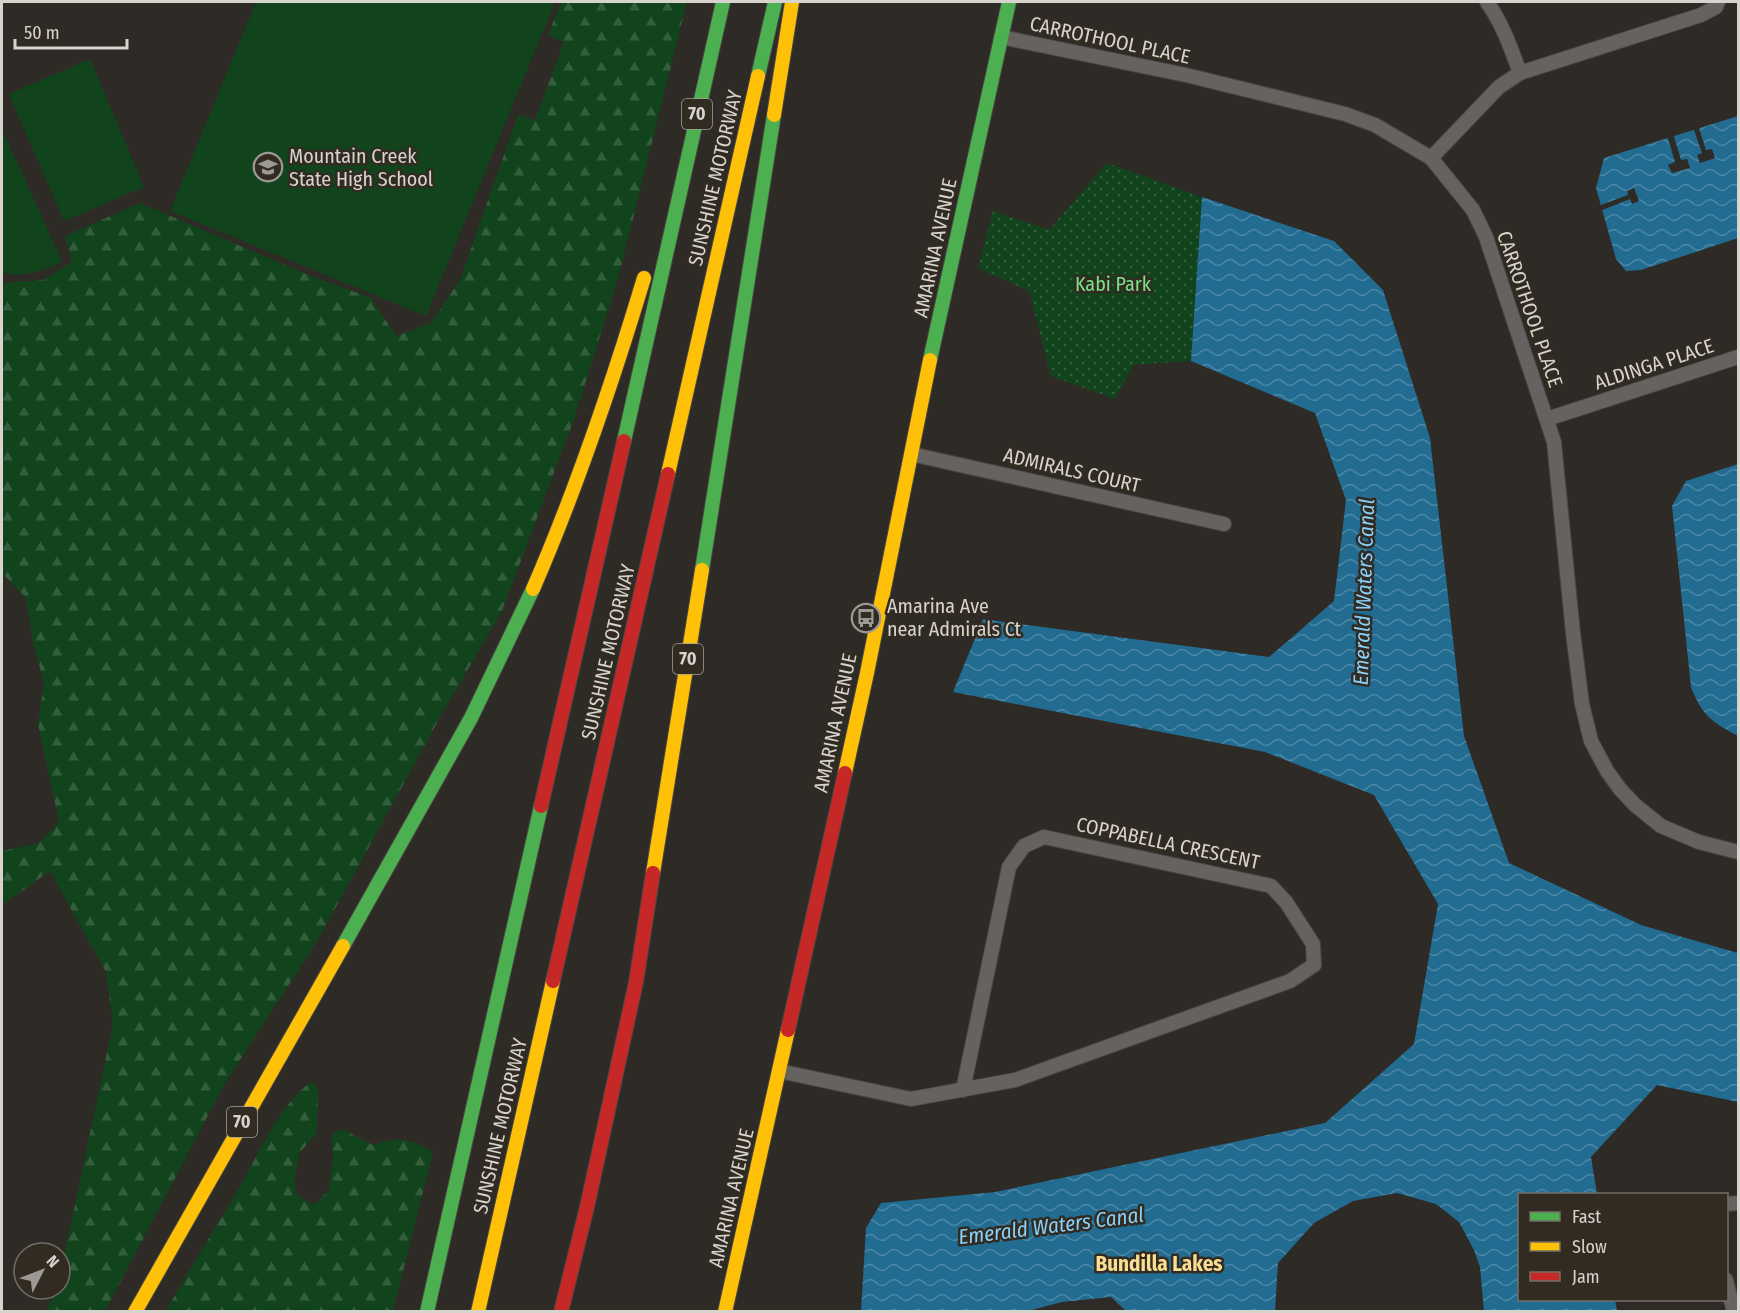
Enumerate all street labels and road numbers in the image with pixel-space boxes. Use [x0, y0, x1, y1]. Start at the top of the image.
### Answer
street label: CARROTHOOL PLACE [1028, 11, 1192, 69]
street label: SUNSHINE MOTORWAY [683, 88, 747, 268]
road number: 70 [682, 99, 712, 129]
street label: AMARINA AVENUE [909, 176, 961, 320]
street label: CARROTHOOL PLACE [1492, 228, 1568, 390]
street label: ALDINGA PLACE [1591, 333, 1717, 395]
street label: ADMIRALS COURT [1001, 443, 1144, 498]
street label: SUNSHINE MOTORWAY [576, 562, 640, 742]
road number: 70 [673, 644, 703, 674]
street label: AMARINA AVENUE [809, 651, 861, 795]
street label: COPPABELLA CRESCENT [1074, 812, 1263, 874]
street label: SUNSHINE MOTORWAY [468, 1036, 532, 1216]
road number: 70 [227, 1107, 257, 1137]
street label: AMARINA AVENUE [703, 1126, 759, 1270]

